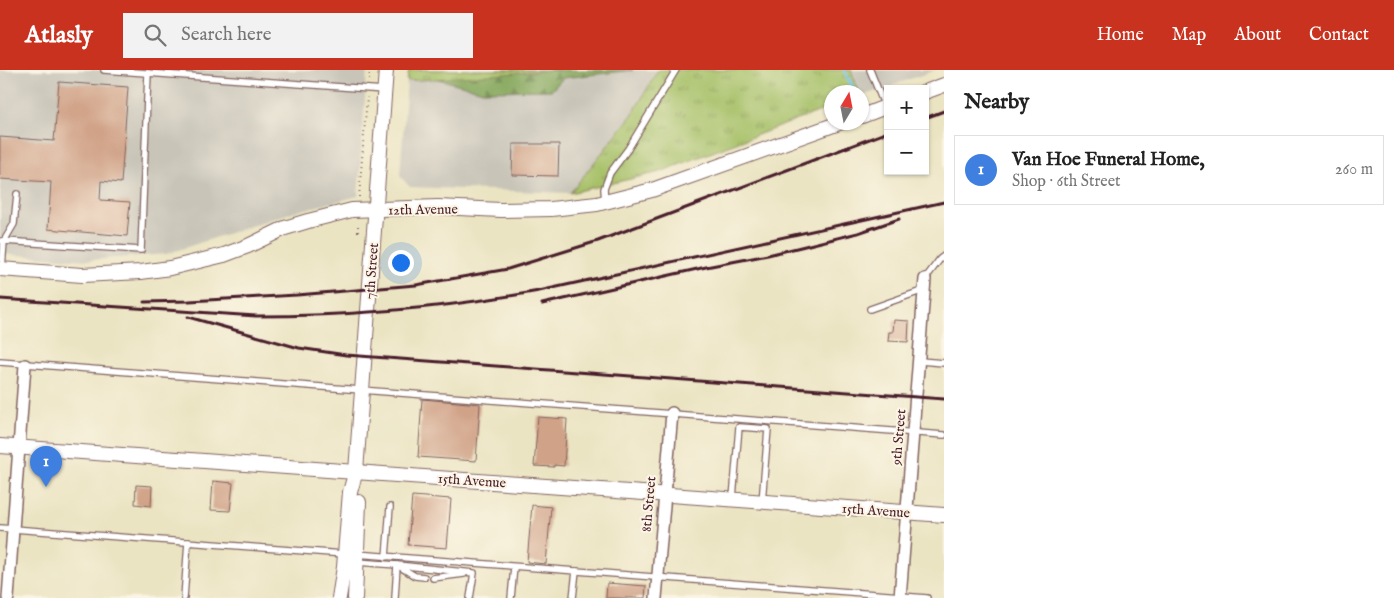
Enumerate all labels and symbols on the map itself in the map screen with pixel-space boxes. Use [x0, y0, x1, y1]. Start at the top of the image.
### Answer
north arrow [824, 85, 869, 130]
street label: 12th Avenue [388, 200, 459, 220]
street label: 7th Street [361, 242, 383, 300]
your location [388, 250, 414, 276]
street label: 9th Street [887, 408, 910, 467]
pin: 1 [30, 446, 62, 487]
street label: 15th Avenue [437, 470, 507, 492]
street label: 8th Street [638, 475, 660, 533]
street label: 15th Avenue [841, 500, 911, 522]

